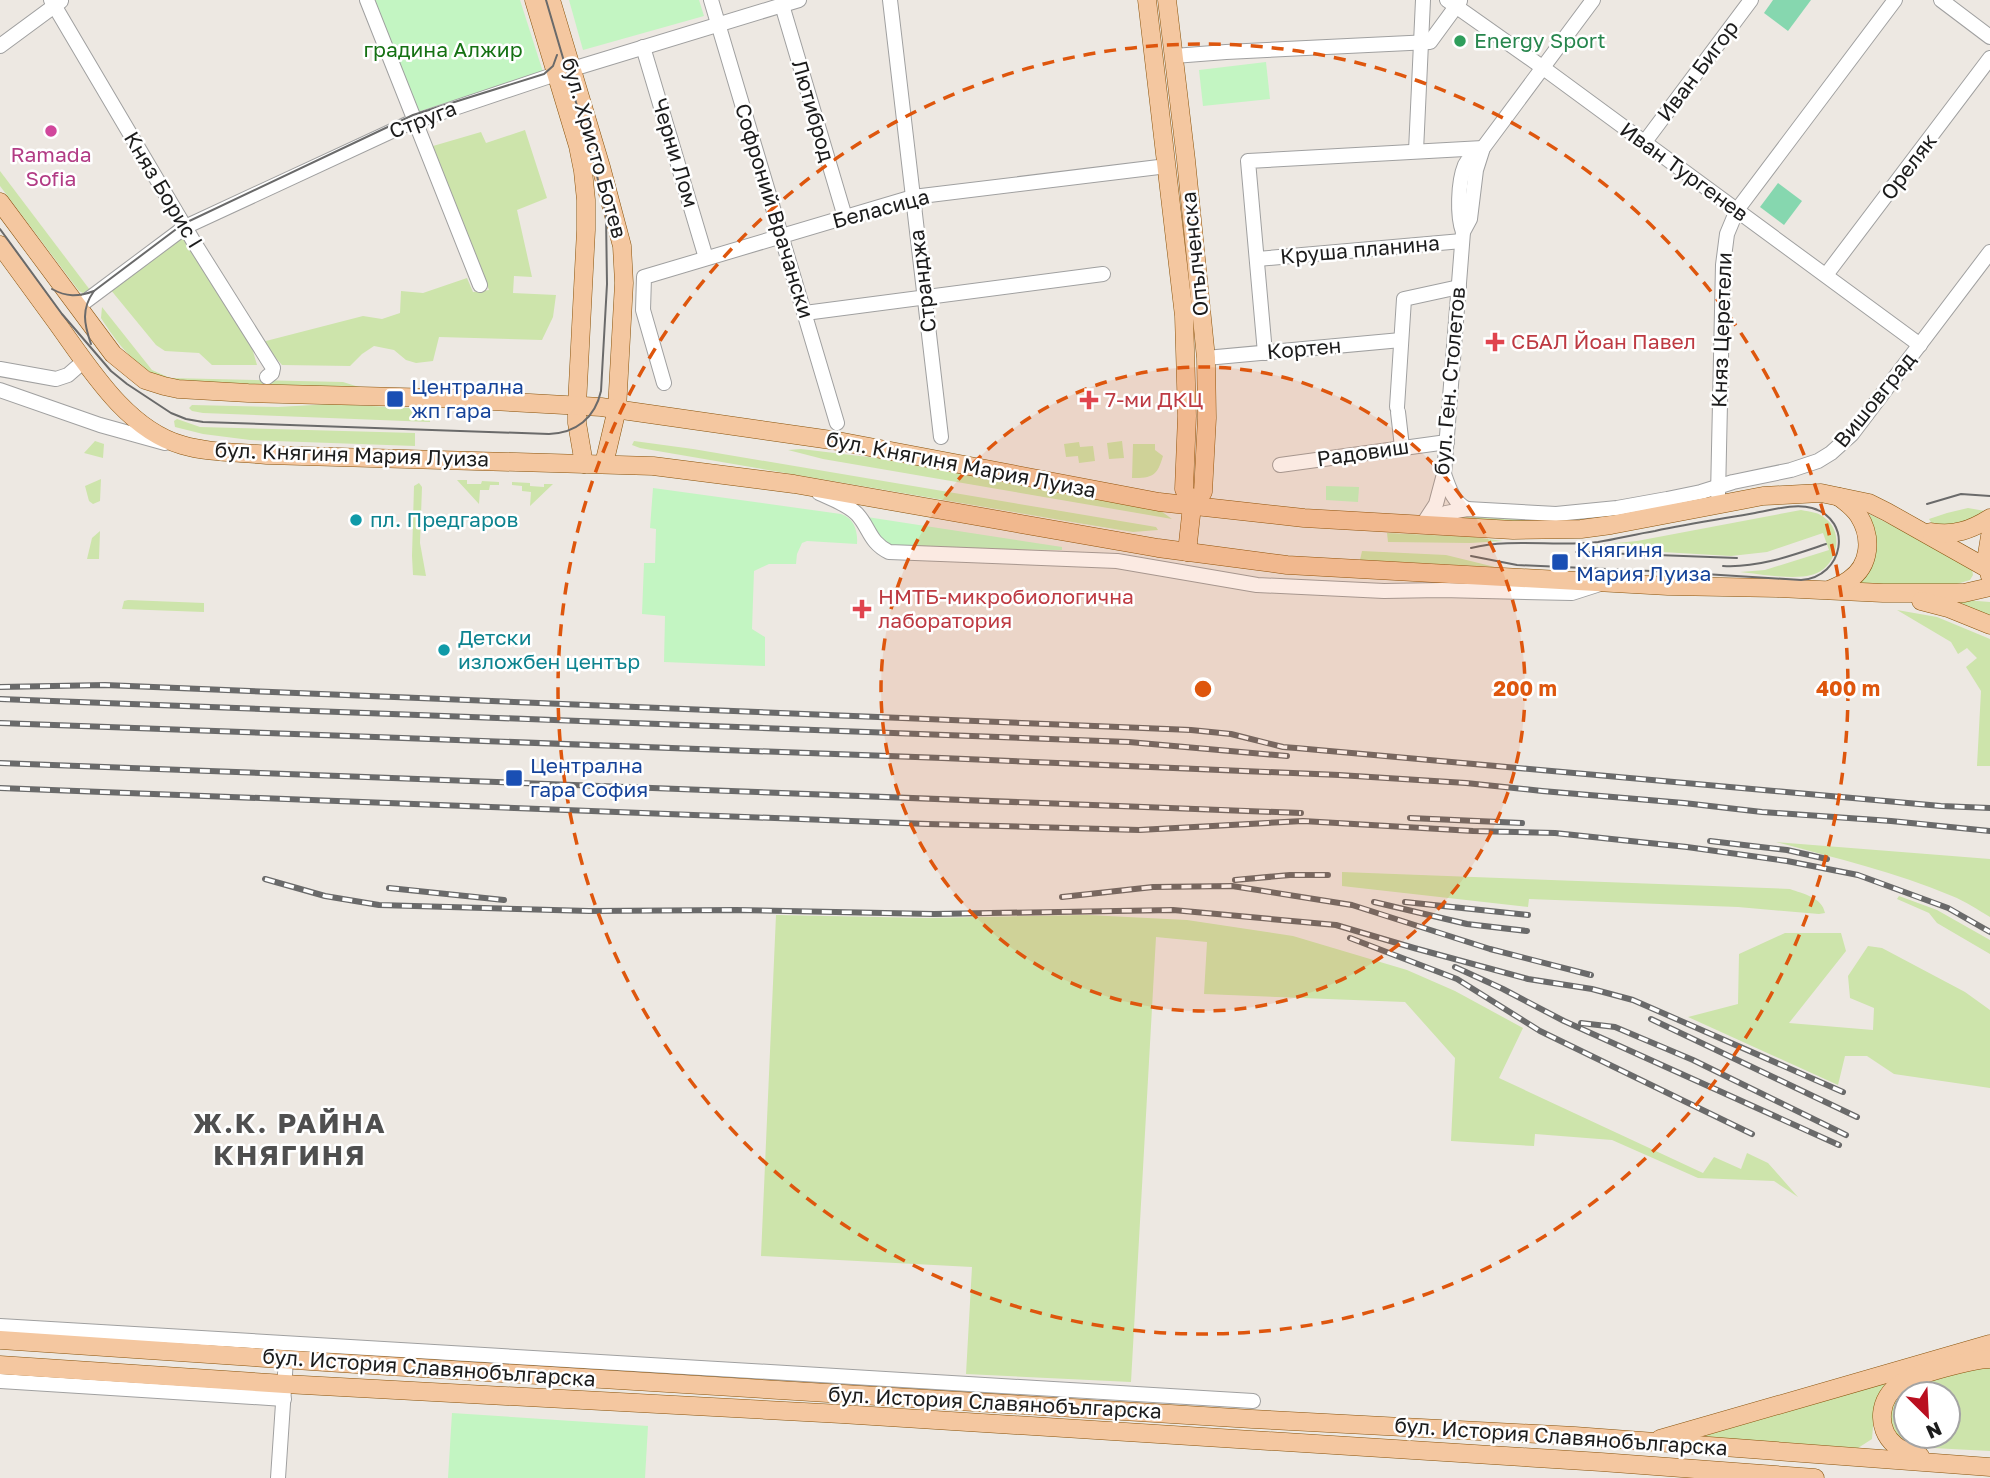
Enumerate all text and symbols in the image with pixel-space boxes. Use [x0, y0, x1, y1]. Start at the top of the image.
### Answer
street label: Иван Бигор [1651, 15, 1744, 126]
place label: Energy Sport [1474, 27, 1606, 53]
marker: Energy Sport [1452, 33, 1468, 49]
park label: градина Алжир [363, 36, 523, 62]
street label: бул. Христо Ботев [557, 54, 633, 241]
street label: Лютиброд [787, 57, 841, 165]
street label: Струга [385, 94, 460, 144]
street label: Черни Лом [647, 95, 705, 210]
street label: Софроний Врачански [730, 100, 820, 321]
street label: Иван Тургенев [1615, 116, 1754, 226]
marker: Ramada Sofia [43, 123, 59, 139]
street label: Княз Борис I [119, 126, 209, 252]
street label: Ореляк [1875, 128, 1942, 205]
place label: Ramada Sofia [10, 141, 92, 191]
street label: Беласица [829, 183, 932, 233]
street label: Опълченска [1175, 191, 1213, 318]
street label: Странджа [903, 228, 941, 334]
street label: Круша планина [1279, 229, 1441, 269]
street label: Княз Церетели [1705, 252, 1737, 408]
street label: бул. Ген. Столетов [1428, 286, 1470, 476]
place label: СБАЛ Йоан Павел [1511, 328, 1696, 354]
street label: Кортен [1266, 332, 1342, 364]
marker: СБАЛ Йоан Павел [1485, 332, 1505, 352]
street label: Вишовград [1828, 346, 1921, 452]
place label: Централна жп гара [411, 373, 524, 423]
place label: 7-ми ДКЦ [1105, 386, 1203, 412]
marker: Централна жп гара [385, 389, 405, 409]
marker: 7-ми ДКЦ [1079, 390, 1099, 410]
street label: бул. Княгиня Мария Луиза [824, 425, 1098, 503]
street label: Радовиш [1315, 433, 1411, 471]
street label: бул. Княгиня Мария Луиза [214, 436, 490, 472]
place label: пл. Предгаров [370, 506, 518, 532]
marker: пл. Предгаров [348, 512, 364, 528]
place label: Княгиня Мария Луиза [1576, 536, 1711, 586]
marker: Княгиня Мария Луиза [1550, 552, 1570, 572]
place label: НМТБ-микробиологична лаборатория [878, 583, 1134, 633]
marker: НМТБ-микробиологична лаборатория [852, 599, 872, 619]
place label: Детски изложбен център [458, 624, 640, 674]
marker: Детски изложбен център [436, 642, 452, 658]
text: 200 m [1493, 675, 1557, 701]
text: 400 m [1816, 675, 1880, 701]
centre of rings [1191, 677, 1215, 701]
place label: Централна гара София [530, 752, 648, 802]
marker: Централна гара София [504, 768, 524, 788]
district label: Ж.К. РАЙНА КНЯГИНЯ [193, 1106, 387, 1171]
street label: бул. История Славянобългарска [262, 1342, 597, 1392]
street label: бул. История Славянобългарска [828, 1380, 1163, 1424]
north arrow [1892, 1380, 1962, 1450]
street label: бул. История Славянобългарска [1394, 1411, 1729, 1461]
text: N [1923, 1418, 1945, 1444]

